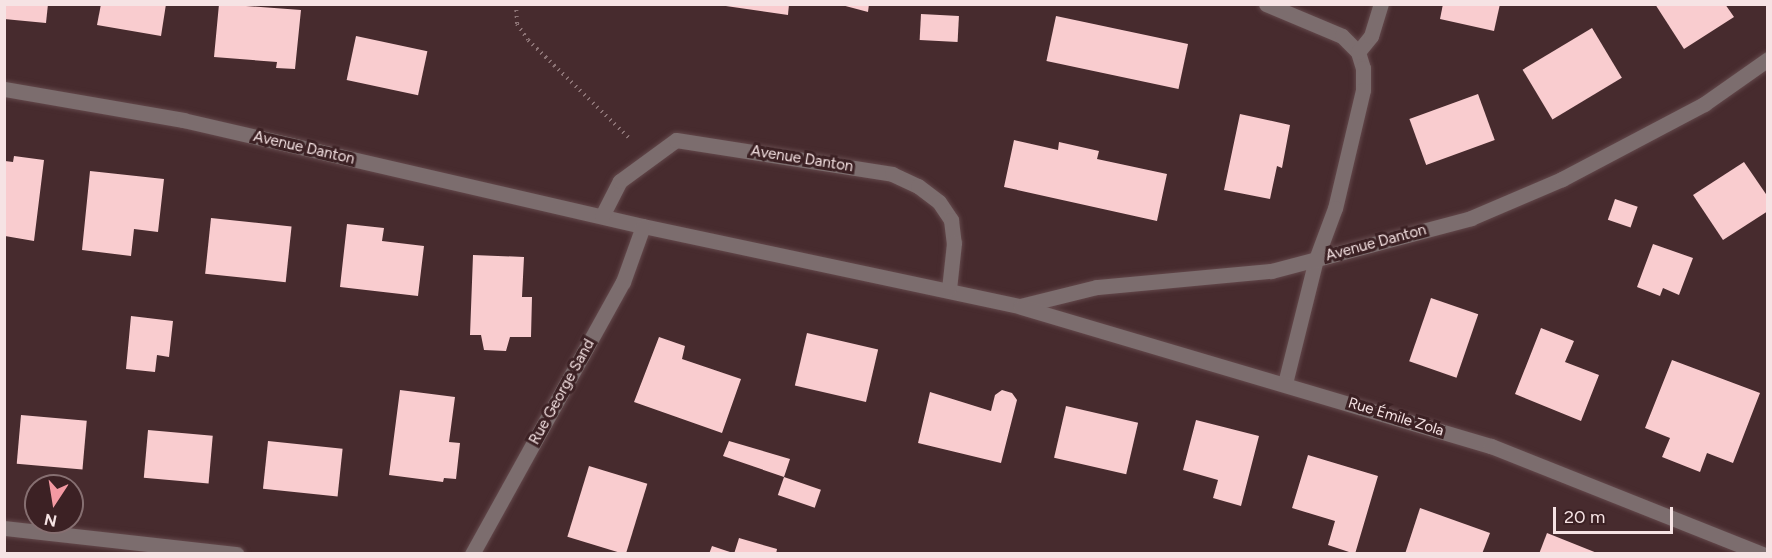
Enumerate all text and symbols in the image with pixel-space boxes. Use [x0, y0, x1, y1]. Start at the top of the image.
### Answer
street label: Avenue Danton [252, 128, 356, 168]
street label: Avenue Danton [749, 142, 855, 176]
street label: Avenue Danton [1324, 221, 1428, 265]
street label: Rue George Sand [526, 336, 598, 448]
street label: Rue Émile Zola [1346, 394, 1446, 440]
north arrow [24, 474, 84, 534]
scale bar [1556, 495, 1676, 533]
text: 20 m [1564, 506, 1605, 528]
text: N [43, 510, 59, 531]

